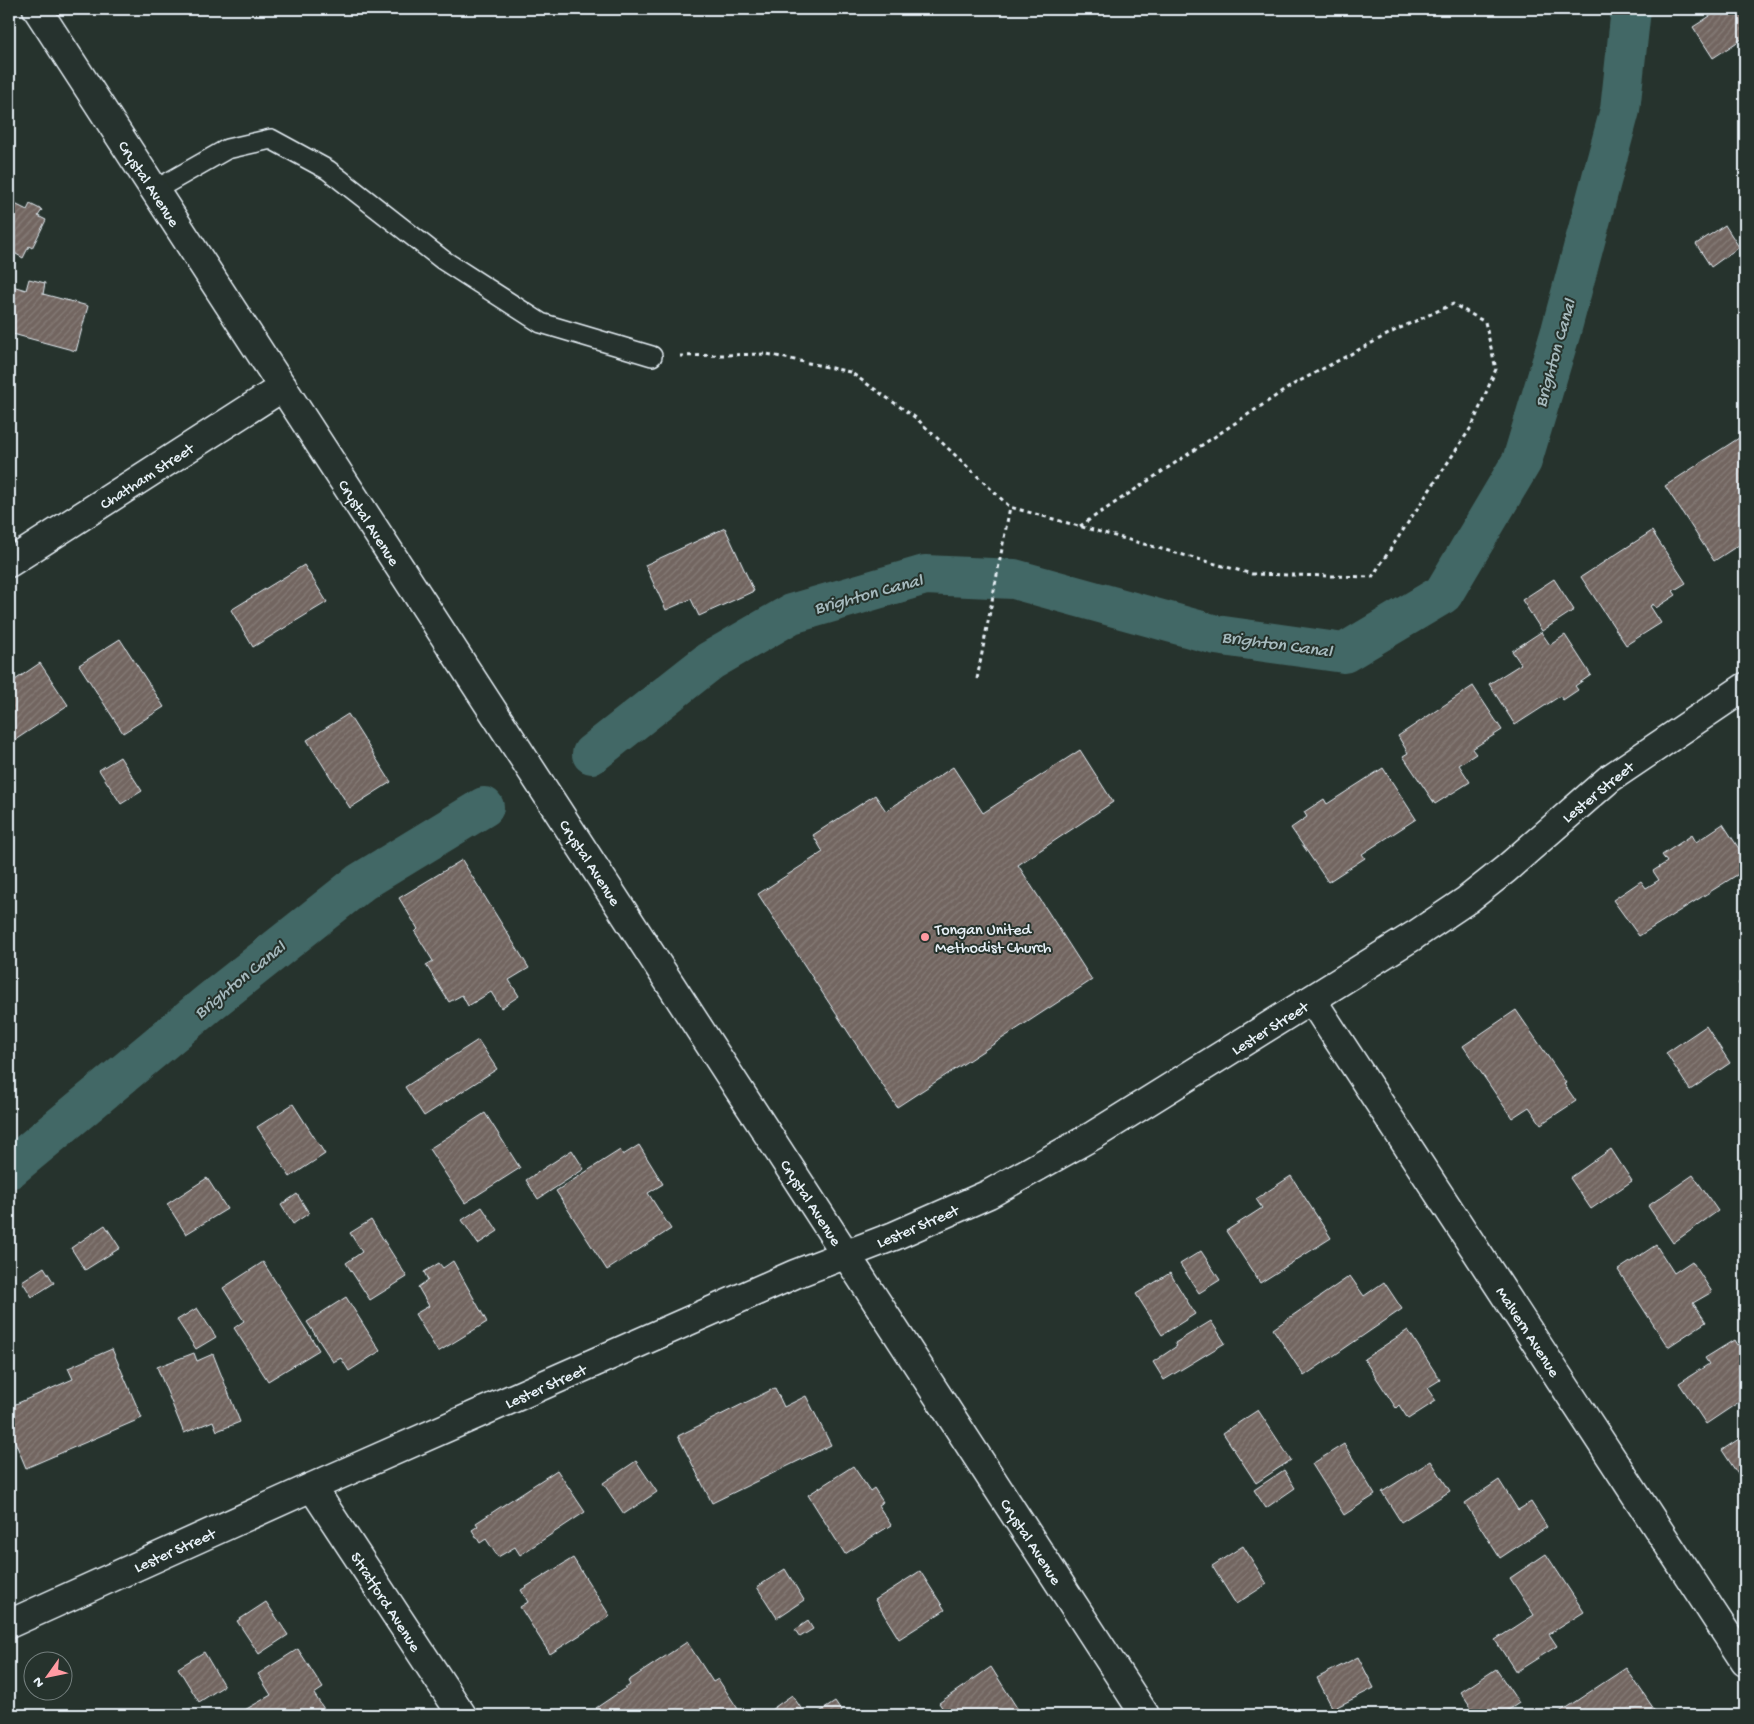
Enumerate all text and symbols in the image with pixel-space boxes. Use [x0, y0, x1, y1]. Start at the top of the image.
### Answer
street label: Crystal Avenue [112, 138, 182, 232]
water label: Brighton Canal [1531, 296, 1582, 410]
street label: Chatham Street [97, 440, 200, 515]
street label: Crystal Avenue [332, 477, 402, 571]
water label: Brighton Canal [812, 571, 926, 620]
water label: Brighton Canal [1220, 627, 1334, 664]
street label: Lester Street [1559, 758, 1640, 828]
street label: Crystal Avenue [553, 817, 623, 911]
place label: Tongan United Methodist Church [934, 922, 1052, 959]
marker: Tongan United Methodist Church [919, 931, 931, 943]
water label: Brighton Canal [191, 937, 291, 1024]
street label: Lester Street [1229, 998, 1314, 1061]
street label: Crystal Avenue [774, 1157, 844, 1251]
street label: Lester Street [875, 1202, 963, 1254]
street label: Malvern Avenue [1490, 1284, 1563, 1382]
street label: Lester Street [503, 1361, 591, 1415]
street label: Crystal Avenue [994, 1496, 1064, 1590]
street label: Lester Street [132, 1525, 220, 1579]
street label: Stratford Avenue [345, 1549, 424, 1657]
north arrow [22, 1652, 72, 1702]
text: N [30, 1673, 49, 1690]

